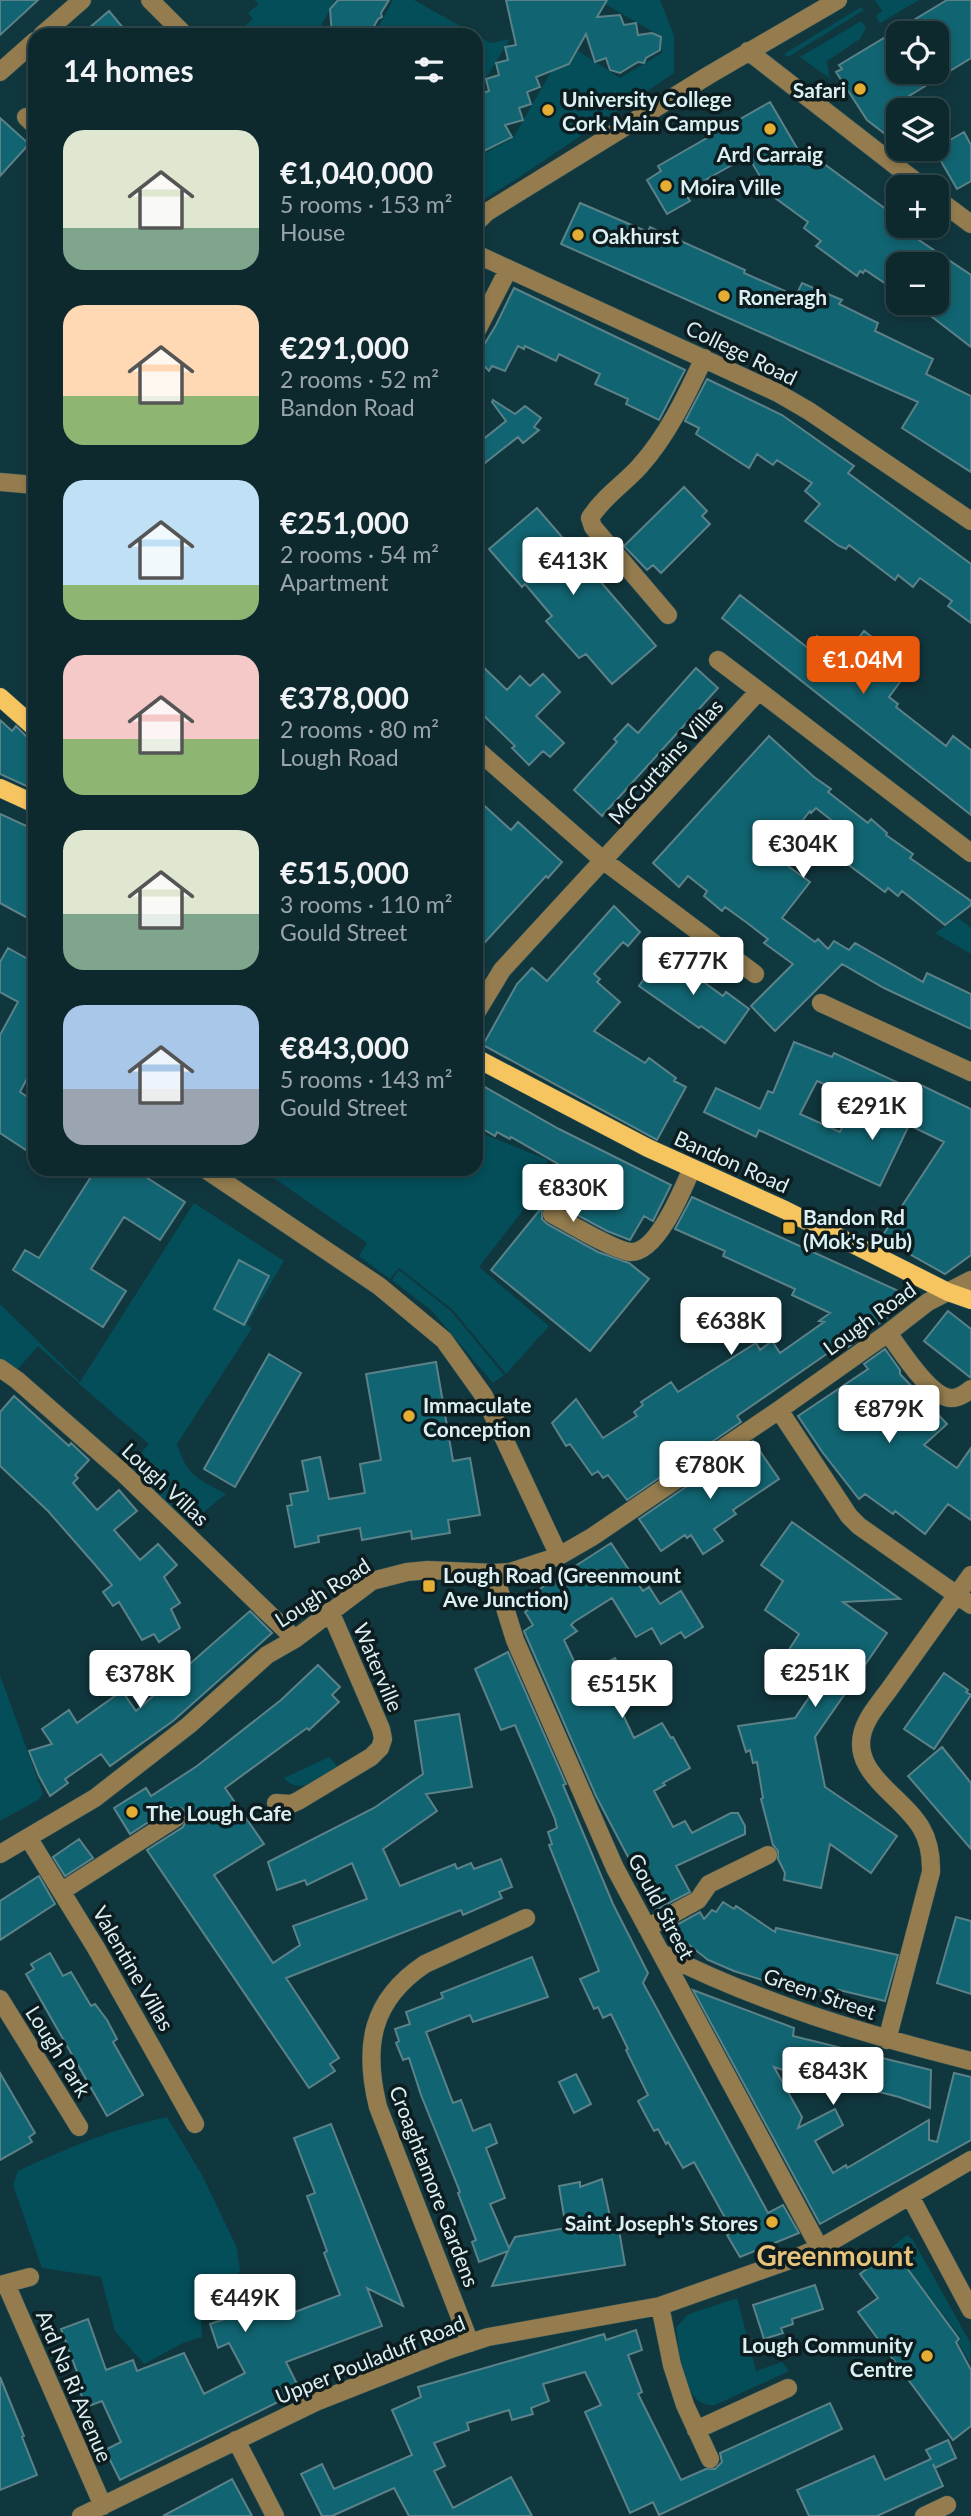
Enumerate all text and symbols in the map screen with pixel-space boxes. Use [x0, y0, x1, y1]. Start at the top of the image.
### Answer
map controls [886, 21, 949, 315]
button: locate [886, 21, 949, 84]
icon: filters [410, 51, 448, 89]
text: 14 homes [63, 52, 194, 88]
place label: Safari [793, 77, 846, 102]
marker: Safari [852, 81, 868, 97]
place label: University College Cork Main Campus [562, 86, 740, 135]
button: layers [886, 98, 949, 161]
marker: University College Cork Main Campus [540, 102, 556, 118]
marker: Ard Carraig [762, 121, 778, 137]
place label: Ard Carraig [716, 141, 823, 166]
text: €1,040,000 [280, 154, 433, 190]
icon: home [119, 158, 203, 242]
place label: Moira Ville [680, 174, 781, 199]
button: + [886, 175, 949, 238]
marker: Moira Ville [658, 178, 674, 194]
text: 5 rooms · 153 m² [280, 190, 452, 218]
text: House [280, 218, 345, 246]
place label: Oakhurst [592, 223, 679, 248]
marker: Oakhurst [570, 227, 586, 243]
button: − [886, 252, 949, 315]
place label: Roneragh [738, 284, 827, 309]
marker: Roneragh [716, 288, 732, 304]
street label: College Road [682, 314, 802, 390]
text: €291,000 [280, 329, 409, 365]
icon: home [119, 333, 203, 417]
text: 2 rooms · 52 m² [280, 365, 439, 393]
text: Bandon Road [280, 393, 415, 421]
text: €251,000 [280, 504, 409, 540]
icon: home [119, 508, 203, 592]
pin: €413K [524, 538, 622, 597]
text: 2 rooms · 54 m² [280, 540, 439, 568]
text: €413K [538, 546, 608, 574]
text: Apartment [280, 568, 388, 596]
pin: €1.04M [806, 636, 920, 696]
text: €1.04M [823, 645, 903, 673]
text: €378,000 [280, 679, 409, 715]
icon: home [119, 683, 203, 767]
street label: McCurtains Villas [602, 693, 728, 829]
text: 2 rooms · 80 m² [280, 715, 439, 743]
text: Lough Road [280, 743, 399, 771]
pin: €304K [754, 820, 852, 880]
text: €304K [768, 829, 838, 857]
text: €515,000 [280, 854, 409, 890]
icon: home [119, 858, 203, 942]
text: 3 rooms · 110 m² [280, 890, 452, 918]
text: Gould Street [280, 918, 407, 946]
pin: €777K [644, 937, 742, 997]
text: €777K [658, 946, 728, 974]
text: €843,000 [280, 1029, 409, 1065]
icon: home [119, 1033, 203, 1117]
text: 5 rooms · 143 m² [280, 1065, 452, 1093]
pin: €291K [823, 1082, 921, 1142]
text: €291K [837, 1091, 907, 1119]
text: Gould Street [280, 1093, 407, 1121]
street label: Bandon Road [671, 1125, 793, 1197]
pin: €830K [524, 1164, 622, 1224]
text: €830K [538, 1173, 608, 1201]
place label: Bandon Rd (Mok's Pub) [803, 1204, 912, 1253]
marker: Bandon Rd (Mok's Pub) [781, 1220, 797, 1236]
street label: Lough Road [818, 1276, 920, 1360]
pin: €638K [682, 1298, 780, 1357]
text: €638K [696, 1306, 766, 1334]
pin: €879K [840, 1386, 938, 1445]
place label: Immaculate Conception [423, 1392, 532, 1441]
text: €879K [854, 1394, 924, 1422]
marker: Immaculate Conception [401, 1408, 417, 1424]
street label: Lough Villas [117, 1437, 215, 1531]
pin: €780K [661, 1442, 759, 1501]
text: €780K [675, 1450, 745, 1478]
street label: Lough Road [270, 1552, 374, 1632]
place label: Lough Road (Greenmount Ave Junction) [442, 1562, 681, 1611]
marker: Lough Road (Greenmount Ave Junction) [421, 1578, 437, 1594]
street label: Waterville [349, 1619, 409, 1715]
pin: €378K [91, 1650, 189, 1710]
pin: €251K [766, 1650, 864, 1709]
text: €251K [780, 1658, 850, 1686]
text: €378K [105, 1659, 175, 1687]
pin: €515K [573, 1660, 671, 1720]
text: €515K [587, 1669, 657, 1697]
place label: The Lough Cafe [146, 1800, 292, 1825]
marker: The Lough Cafe [124, 1804, 140, 1820]
street label: Gould Street [624, 1849, 701, 1964]
street label: Valentine Villas [88, 1901, 180, 2035]
street label: Green Street [761, 1962, 880, 2024]
street label: Lough Park [21, 2001, 97, 2101]
pin: €843K [784, 2048, 882, 2107]
text: €843K [798, 2056, 868, 2084]
street label: Croaghtamore Gardens [385, 2082, 485, 2290]
place label: Saint Joseph's Stores [565, 2210, 758, 2235]
marker: Saint Joseph's Stores [764, 2214, 780, 2230]
district label: Greenmount [756, 2238, 914, 2272]
pin: €449K [196, 2274, 294, 2334]
text: €449K [210, 2283, 280, 2311]
street label: Ard Na Ri Avenue [32, 2306, 118, 2466]
street label: Upper Pouladuff Road [271, 2309, 469, 2409]
place label: Lough Community Centre [742, 2332, 914, 2381]
marker: Lough Community Centre [919, 2348, 935, 2364]

